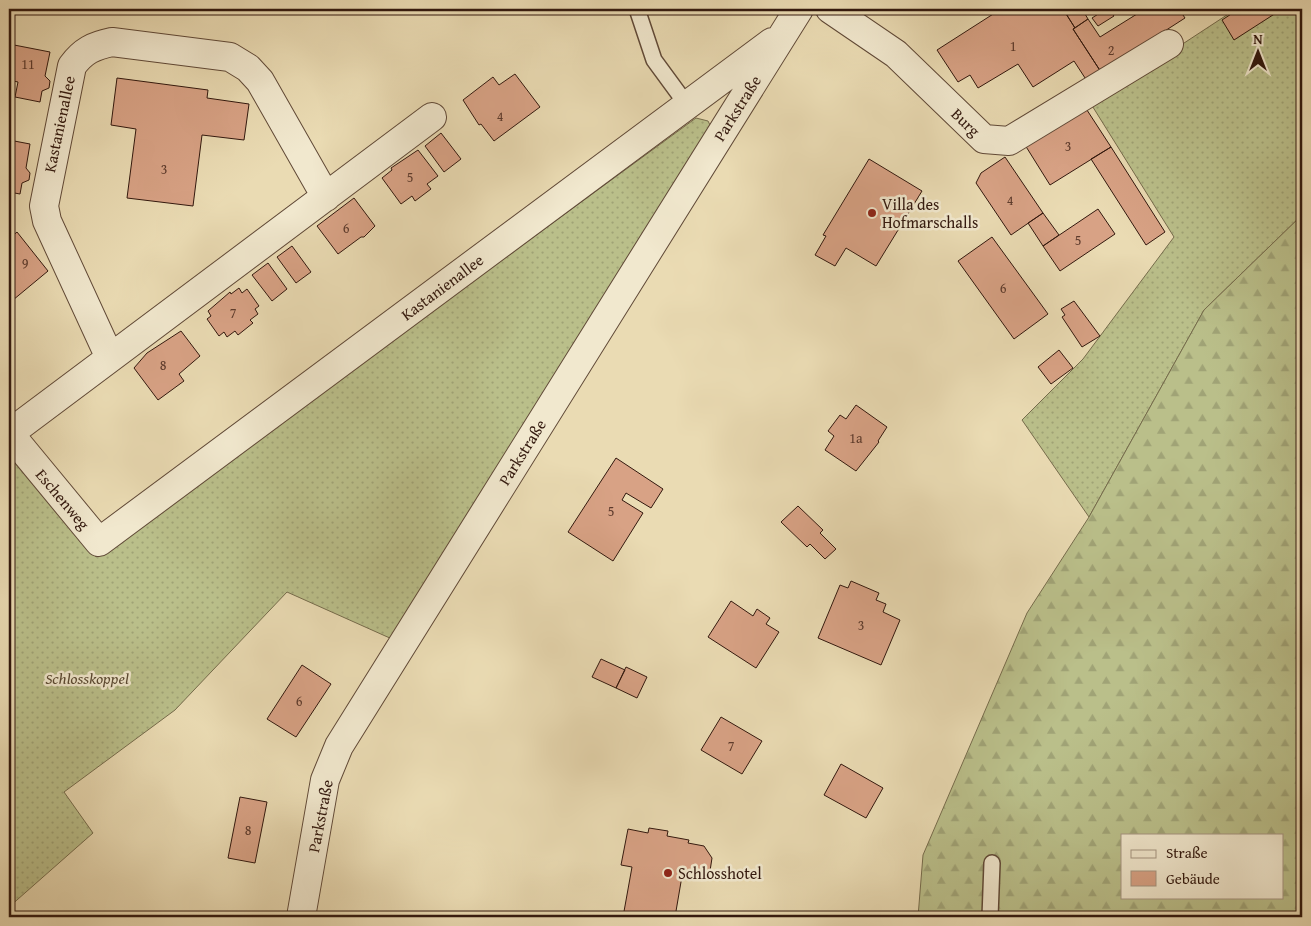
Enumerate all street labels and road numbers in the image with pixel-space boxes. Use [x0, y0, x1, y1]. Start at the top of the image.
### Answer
street label: Parkstraße [707, 70, 767, 146]
street label: Kastanienallee [37, 74, 81, 174]
street label: Burg [946, 102, 986, 142]
street label: Kastanienallee [396, 248, 488, 326]
street label: Parkstraße [492, 414, 552, 490]
street label: Eschenweg [30, 463, 96, 535]
street label: Parkstraße [301, 777, 339, 855]

